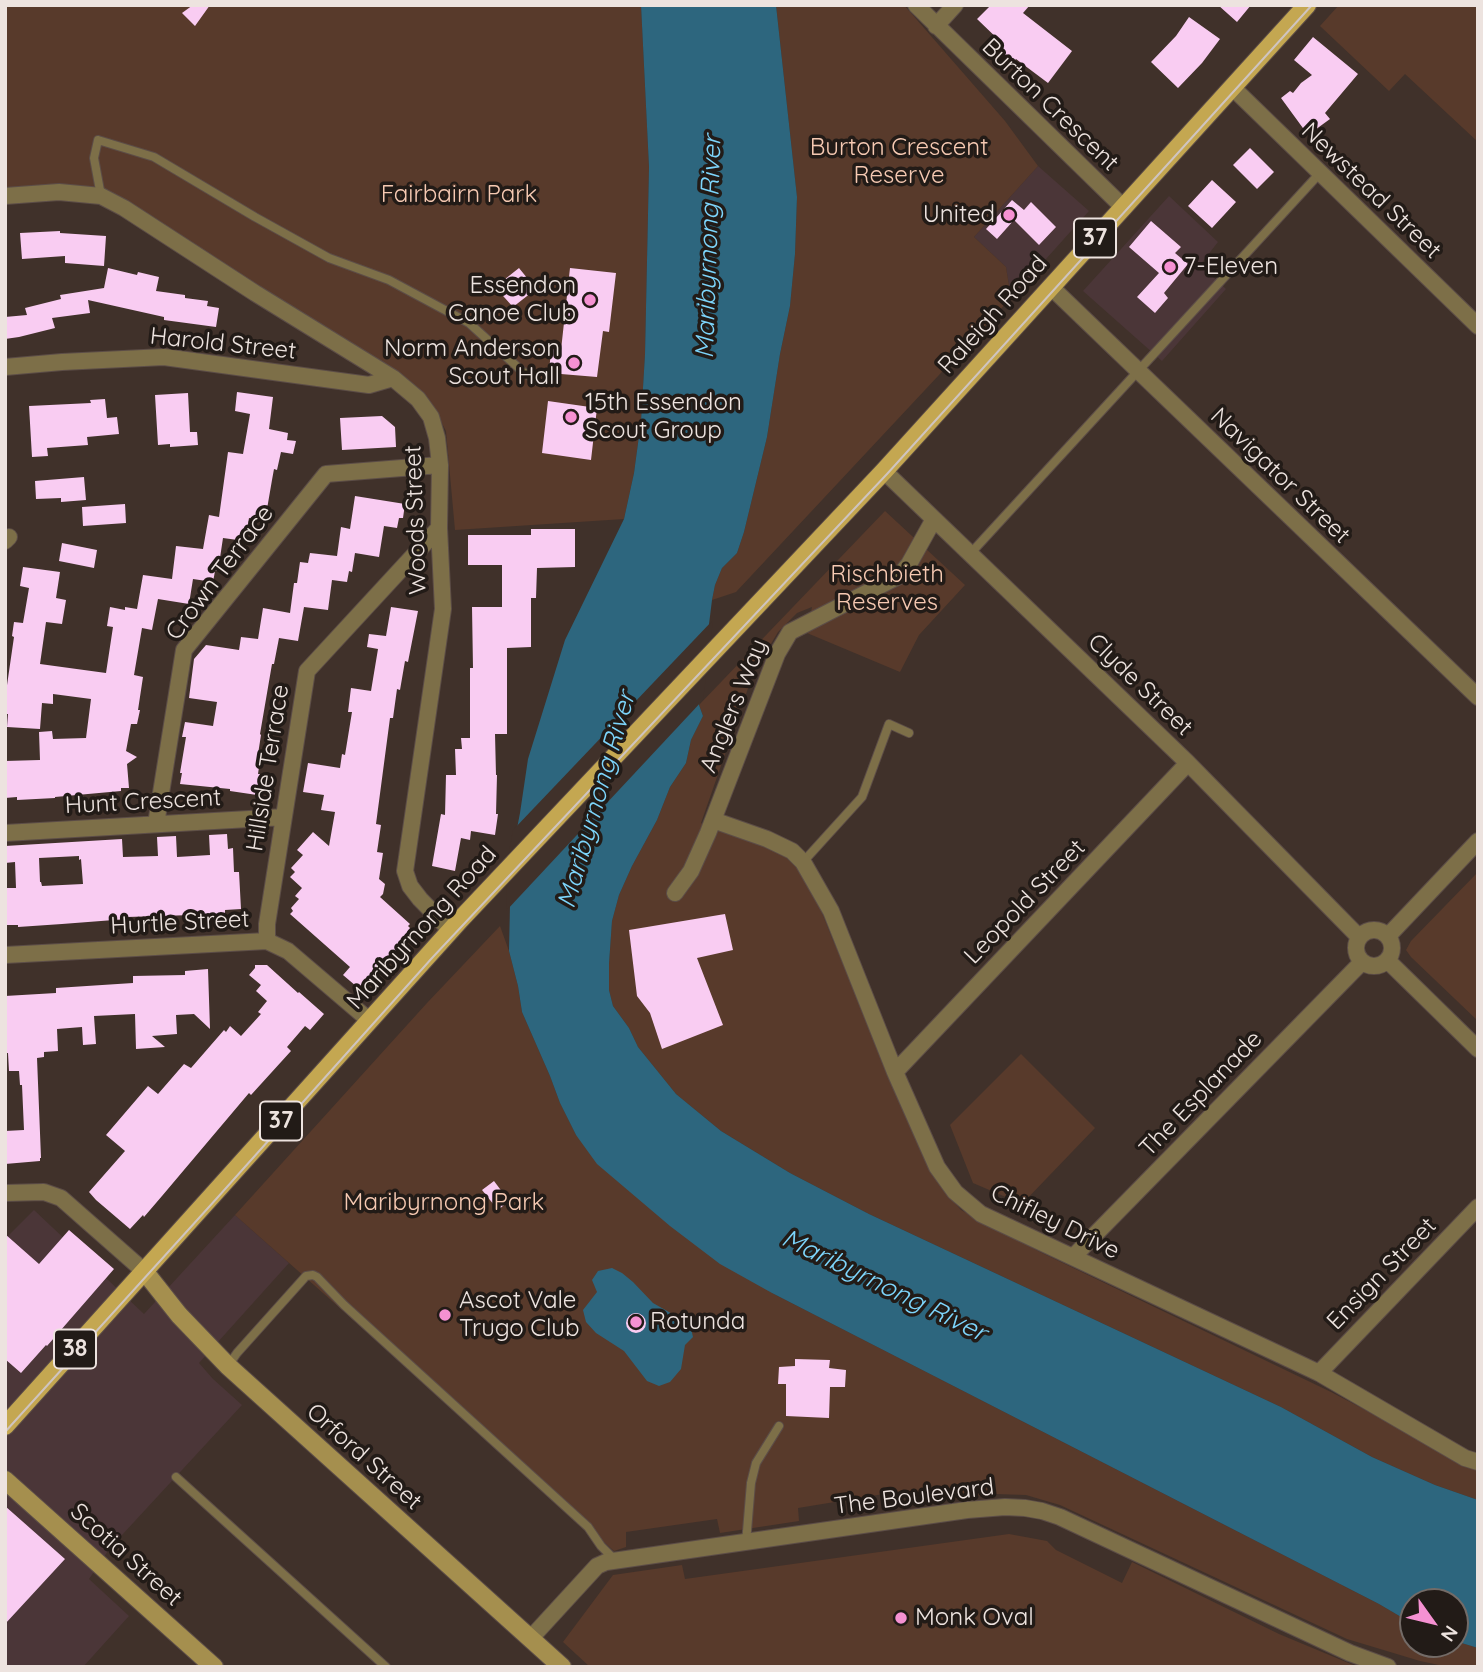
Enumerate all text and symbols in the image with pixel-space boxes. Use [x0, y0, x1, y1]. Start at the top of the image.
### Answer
street label: Burton Crescent [976, 33, 1124, 177]
street label: Newstead Street [1295, 117, 1447, 265]
park label: Burton Crescent Reserve [810, 134, 988, 190]
water label: Maribyrnong River [690, 135, 728, 359]
park label: Fairbairn Park [381, 181, 537, 209]
place label: United [923, 201, 995, 229]
marker: United [1001, 207, 1017, 223]
road number: 37 [1074, 218, 1116, 258]
street label: Raleigh Road [932, 250, 1054, 380]
place label: 7-Eleven [1184, 253, 1278, 281]
marker: 7-Eleven [1162, 259, 1178, 275]
place label: Essendon Canoe Club [448, 272, 576, 328]
marker: Essendon Canoe Club [582, 292, 598, 308]
street label: Harold Street [148, 322, 298, 366]
place label: Norm Anderson Scout Hall [384, 335, 560, 391]
marker: Norm Anderson Scout Hall [566, 355, 582, 371]
place label: 15th Essendon Scout Group [585, 389, 742, 445]
street label: Navigator Street [1204, 402, 1356, 550]
marker: 15th Essendon Scout Group [563, 409, 579, 425]
street label: Woods Street [399, 445, 433, 595]
street label: Crown Terrace [160, 500, 280, 646]
park label: Rischbieth Reserves [830, 561, 944, 617]
street label: Clyde Street [1082, 628, 1198, 742]
street label: Anglers Way [694, 635, 774, 777]
street label: Hillside Terrace [241, 683, 295, 853]
water label: Maribyrnong River [551, 688, 643, 912]
street label: Hunt Crescent [64, 784, 222, 820]
street label: Leopold Street [958, 834, 1092, 970]
street label: Maribyrnong Road [341, 841, 503, 1015]
street label: Hurtle Street [110, 905, 250, 941]
street label: The Esplanade [1134, 1025, 1268, 1163]
road number: 37 [260, 1102, 302, 1140]
street label: Chifley Drive [986, 1178, 1124, 1266]
park label: Maribyrnong Park [344, 1189, 544, 1217]
street label: Ensign Street [1321, 1212, 1443, 1336]
water label: Maribyrnong River [777, 1223, 991, 1349]
place label: Ascot Vale Trugo Club [459, 1287, 580, 1343]
marker: Ascot Vale Trugo Club [437, 1307, 453, 1323]
place label: Rotunda [650, 1308, 745, 1336]
marker: Rotunda [628, 1314, 644, 1330]
road number: 38 [54, 1330, 96, 1368]
street label: Orford Street [300, 1398, 428, 1516]
street label: The Boulevard [832, 1473, 996, 1521]
street label: Scotia Street [64, 1497, 188, 1613]
north arrow [1399, 1588, 1469, 1658]
place label: Monk Oval [915, 1604, 1034, 1632]
marker: Monk Oval [893, 1610, 909, 1626]
text: N [1436, 1621, 1464, 1646]

